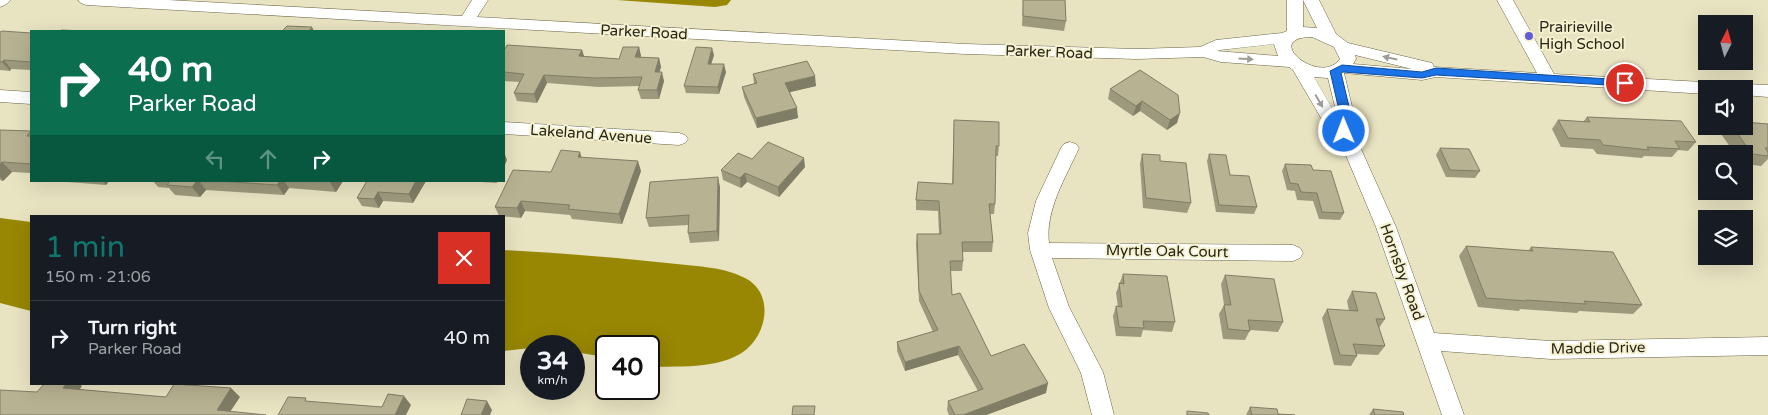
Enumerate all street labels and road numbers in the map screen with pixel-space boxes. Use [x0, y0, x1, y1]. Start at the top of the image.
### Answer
street label: Parker Road [600, 21, 688, 43]
street label: Parker Road [1005, 41, 1093, 63]
street label: Lakeland Avenue [530, 121, 652, 147]
street label: Hornsby Road [1376, 221, 1428, 323]
street label: Myrtle Oak Court [1106, 241, 1229, 261]
street label: Maddie Drive [1550, 338, 1646, 358]

